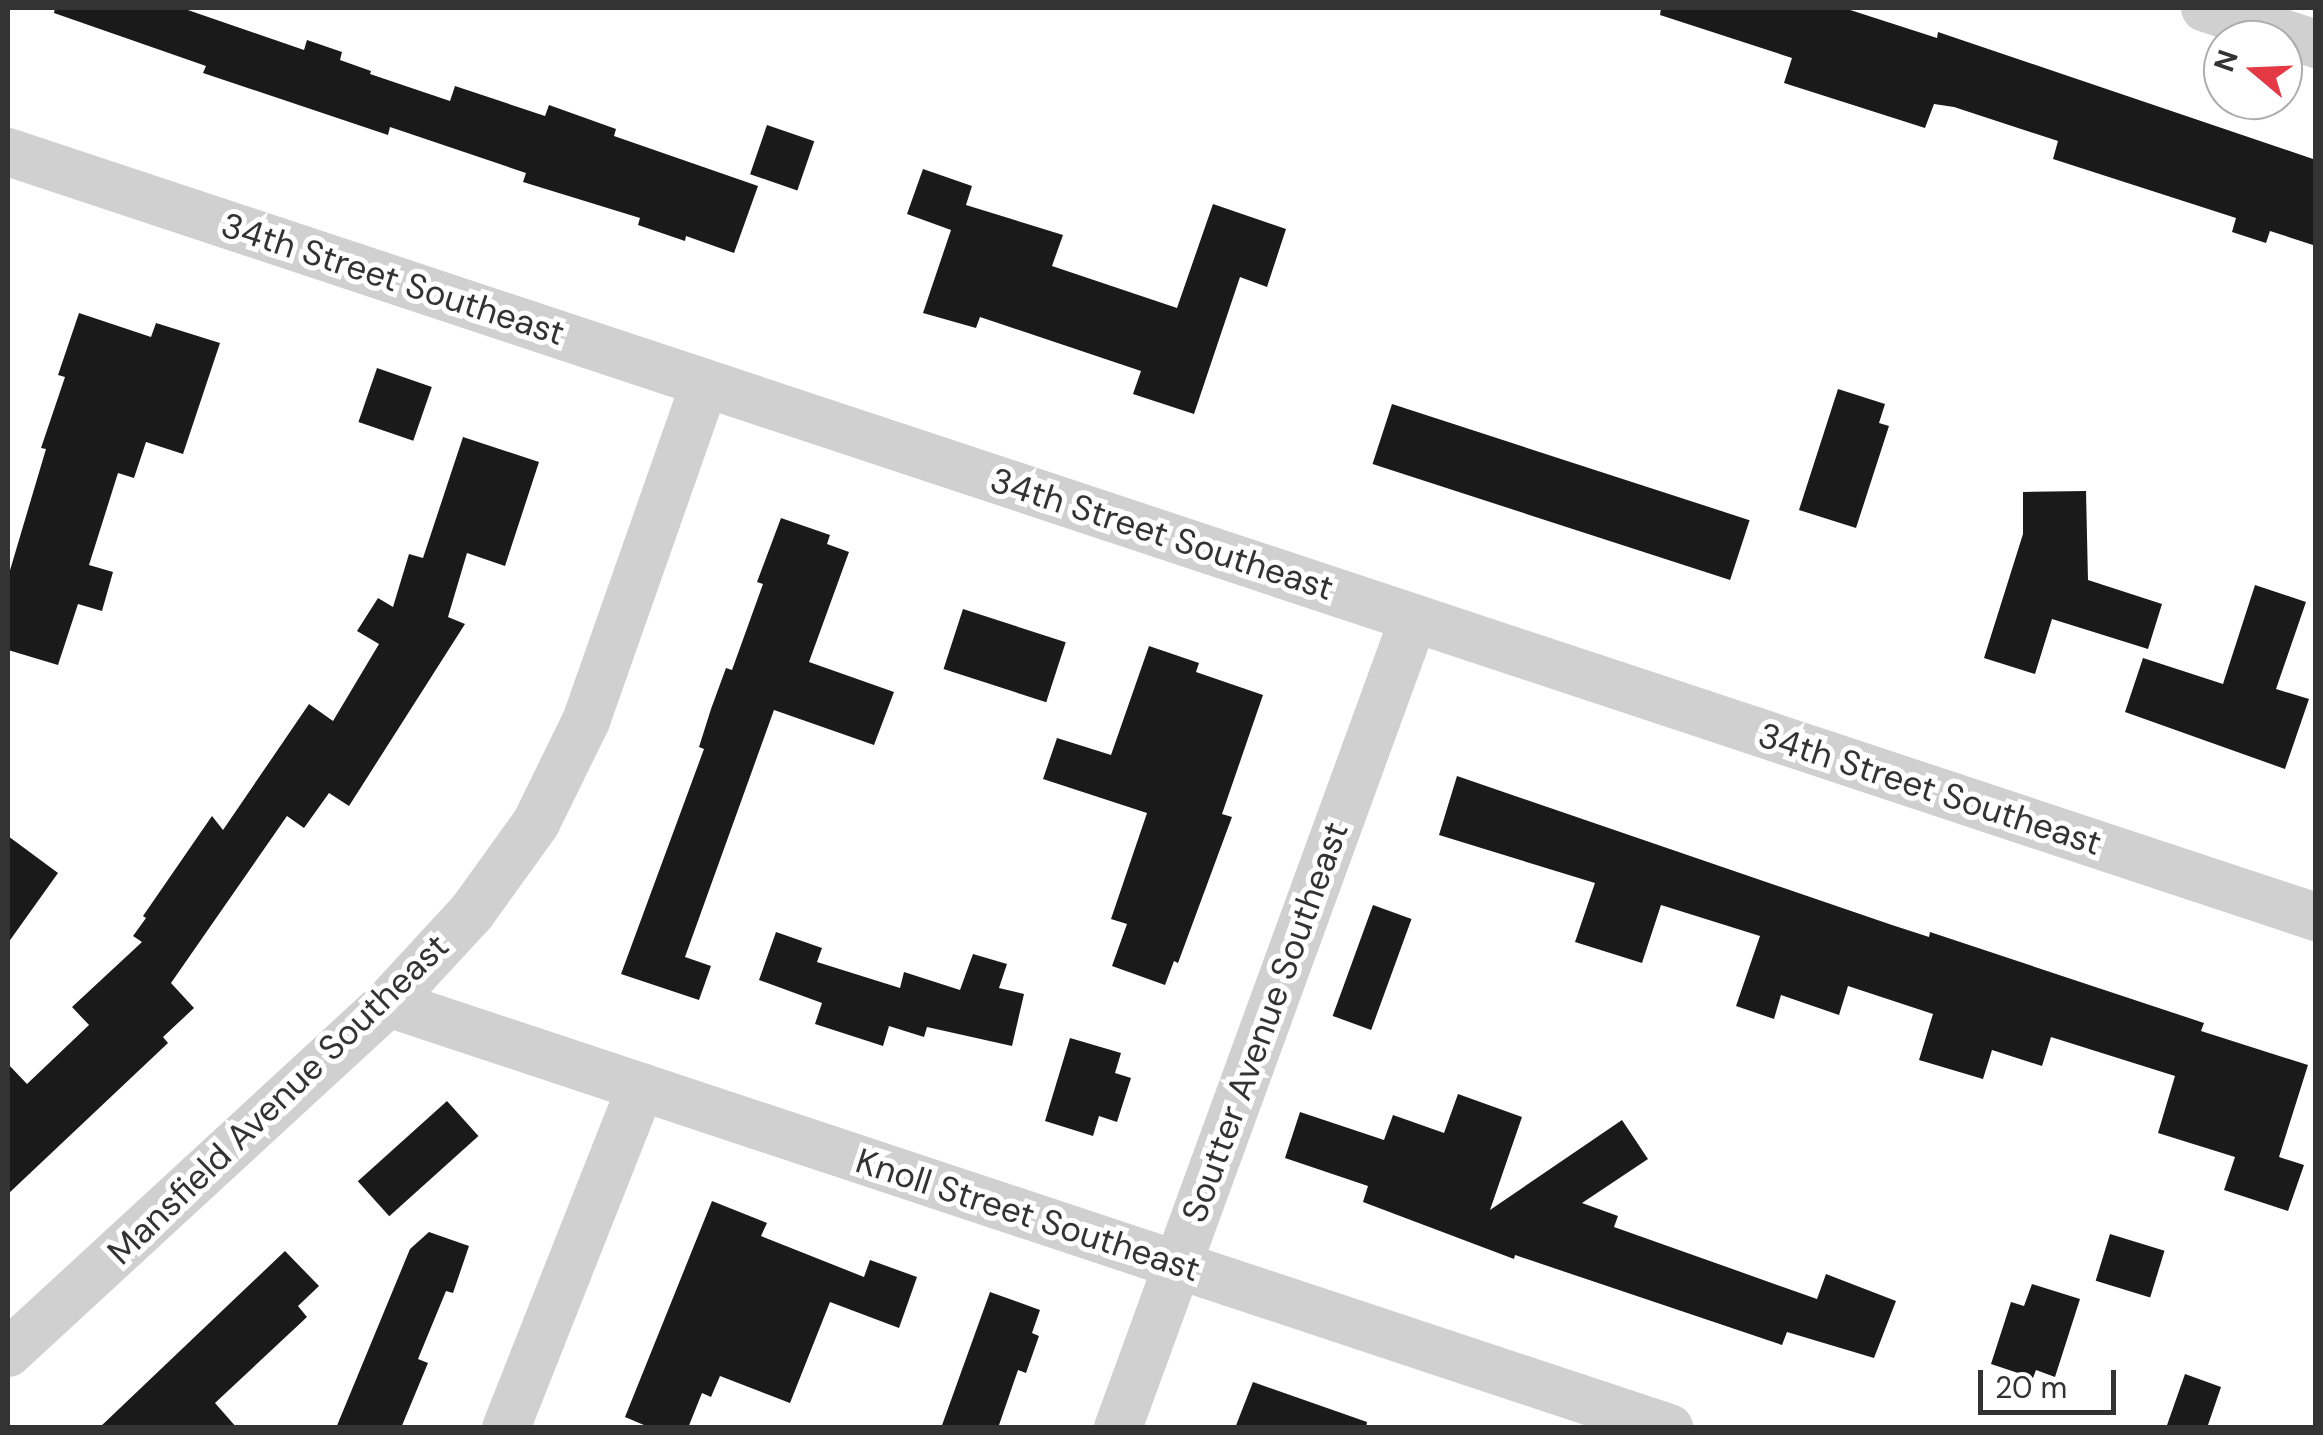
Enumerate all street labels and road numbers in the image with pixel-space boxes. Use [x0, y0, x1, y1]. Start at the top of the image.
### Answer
street label: 34th Street Southeast [216, 204, 570, 354]
street label: 34th Street Southeast [985, 459, 1339, 609]
street label: 34th Street Southeast [1753, 714, 2107, 864]
street label: Soutter Avenue Southeast [1173, 816, 1357, 1228]
street label: Mansfield Avenue Southeast [99, 925, 457, 1273]
street label: Knoll Street Southeast [851, 1140, 1205, 1290]

